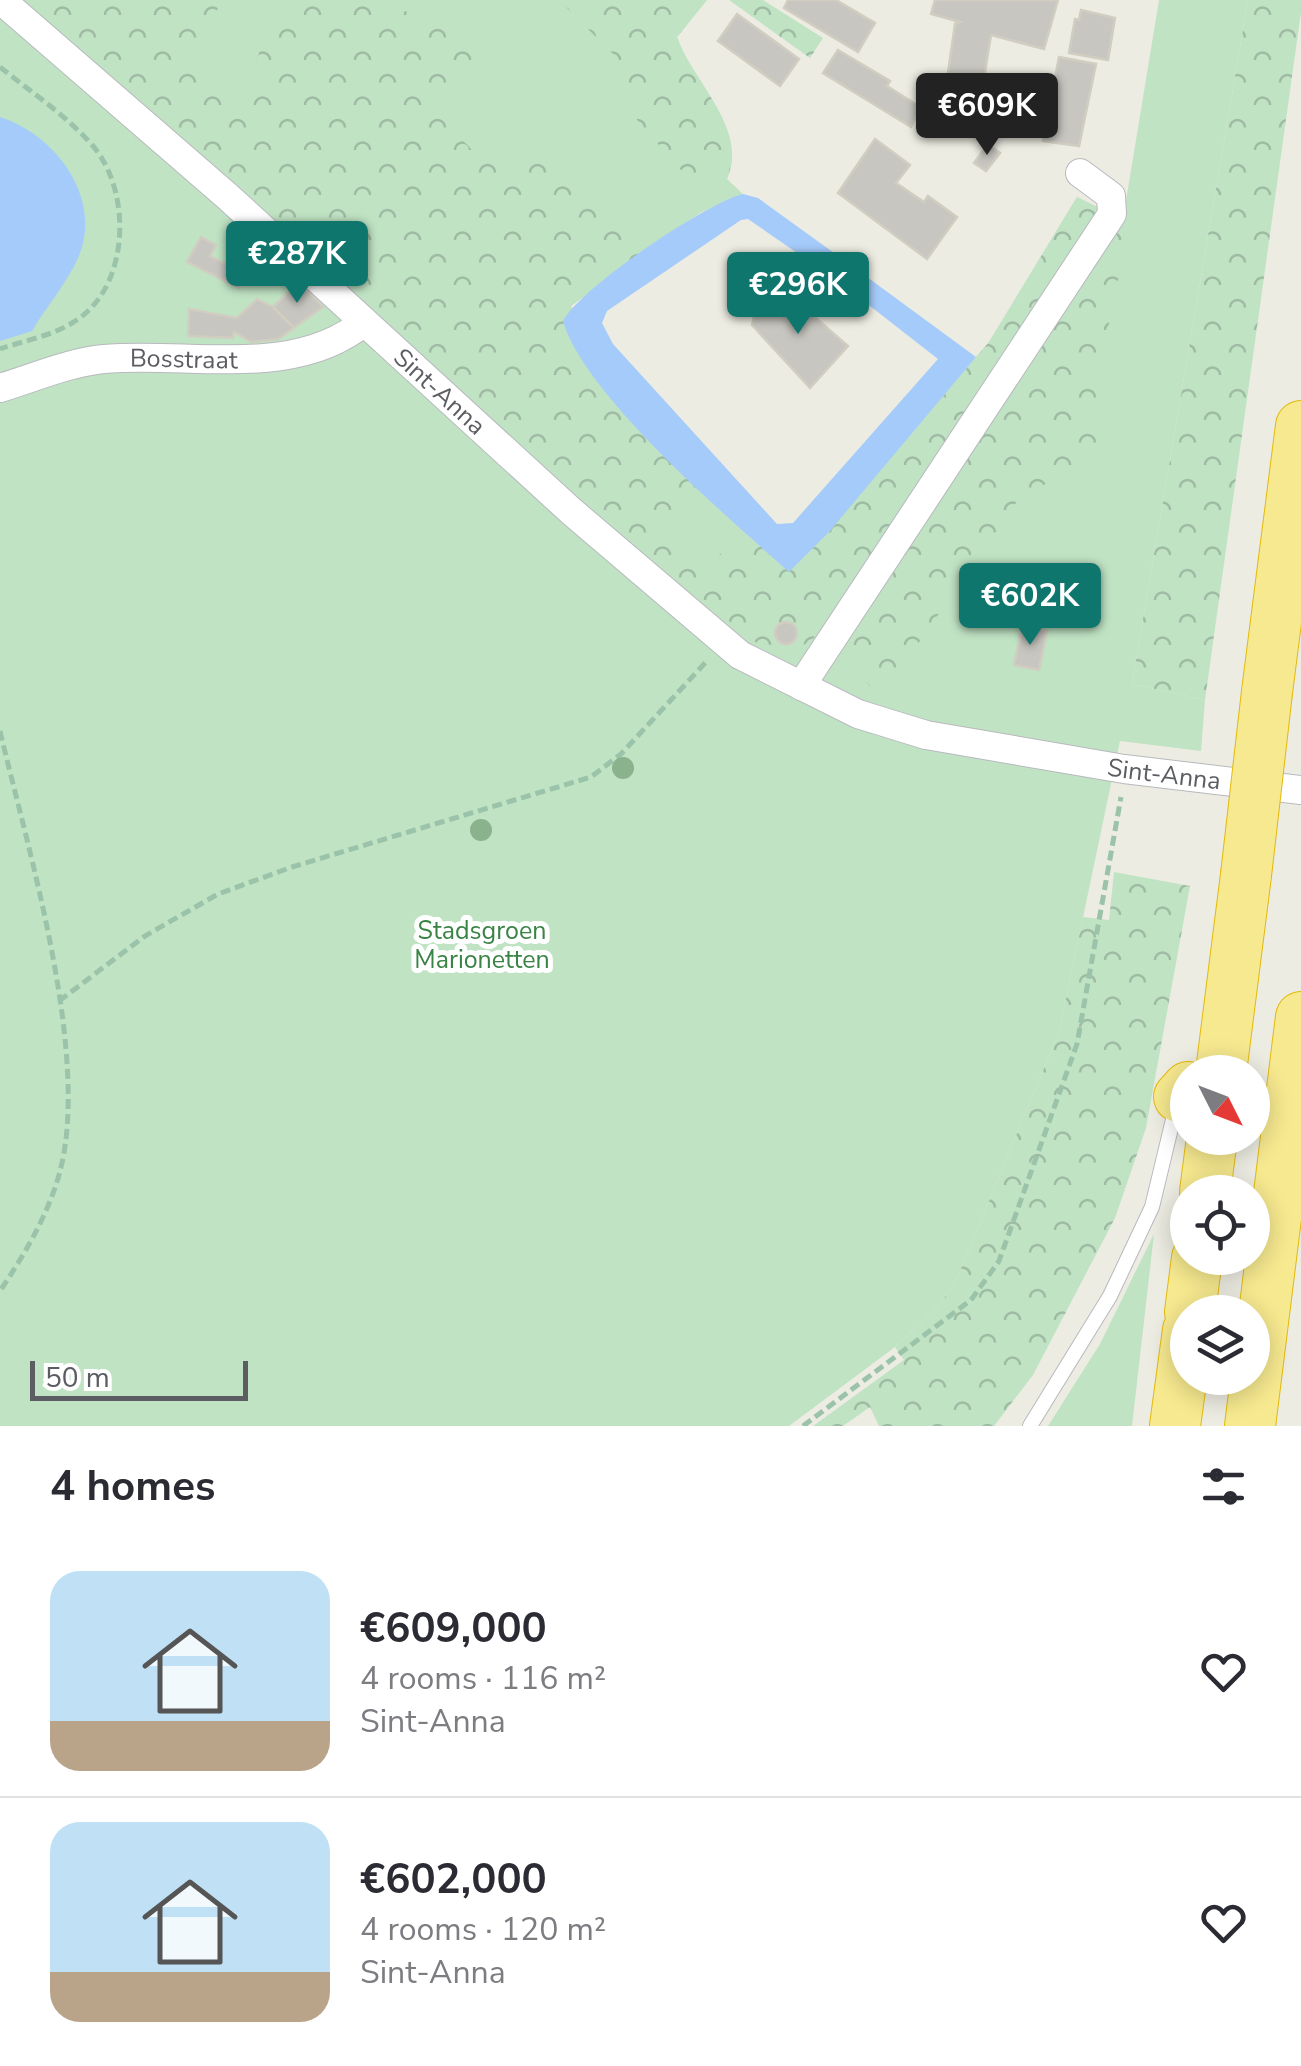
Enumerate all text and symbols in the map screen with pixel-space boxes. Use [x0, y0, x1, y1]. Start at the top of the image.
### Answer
pin: €609K [917, 73, 1057, 158]
text: €609K [938, 84, 1036, 127]
pin: €287K [227, 221, 367, 306]
text: €287K [248, 232, 346, 275]
pin: €296K [728, 252, 868, 337]
text: €296K [749, 263, 847, 306]
street label: Bosstraat [130, 341, 238, 377]
street label: Sint-Anna [386, 341, 493, 443]
pin: €602K [960, 563, 1100, 648]
text: €602K [981, 574, 1079, 617]
street label: Sint-Anna [1105, 750, 1223, 798]
park label: Stadsgroen Marionetten [414, 914, 550, 977]
north arrow [1170, 1055, 1270, 1155]
map controls [1170, 1055, 1270, 1395]
button: locate [1170, 1175, 1270, 1275]
button: layers [1170, 1295, 1270, 1395]
scale bar [30, 1356, 248, 1400]
text: 50 m [45, 1359, 110, 1397]
text: 4 homes [50, 1458, 215, 1515]
icon: filters [1196, 1459, 1251, 1514]
text: €609,000 [360, 1600, 547, 1657]
icon: home [130, 1611, 250, 1731]
icon: heart [1196, 1644, 1251, 1699]
text: 4 rooms · 116 m² [360, 1657, 606, 1700]
text: Sint-Anna [360, 1700, 506, 1743]
text: €602,000 [360, 1851, 547, 1908]
icon: home [130, 1862, 250, 1982]
icon: heart [1196, 1895, 1251, 1950]
text: 4 rooms · 120 m² [360, 1908, 606, 1951]
text: Sint-Anna [360, 1951, 506, 1994]

